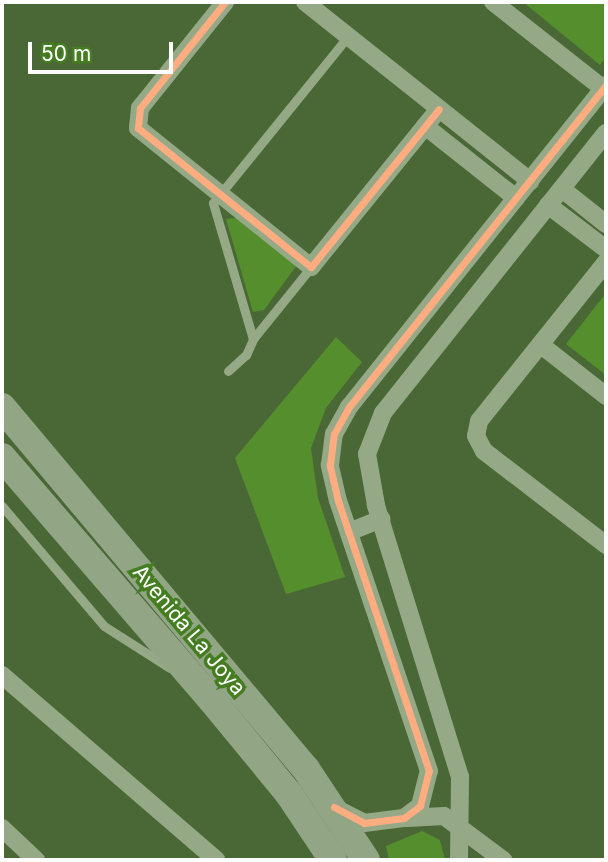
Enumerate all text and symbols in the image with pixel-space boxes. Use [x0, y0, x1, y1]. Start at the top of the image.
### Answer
scale bar [32, 28, 177, 72]
text: 50 m [41, 41, 91, 66]
street label: Avenida La Joya [127, 560, 251, 700]

